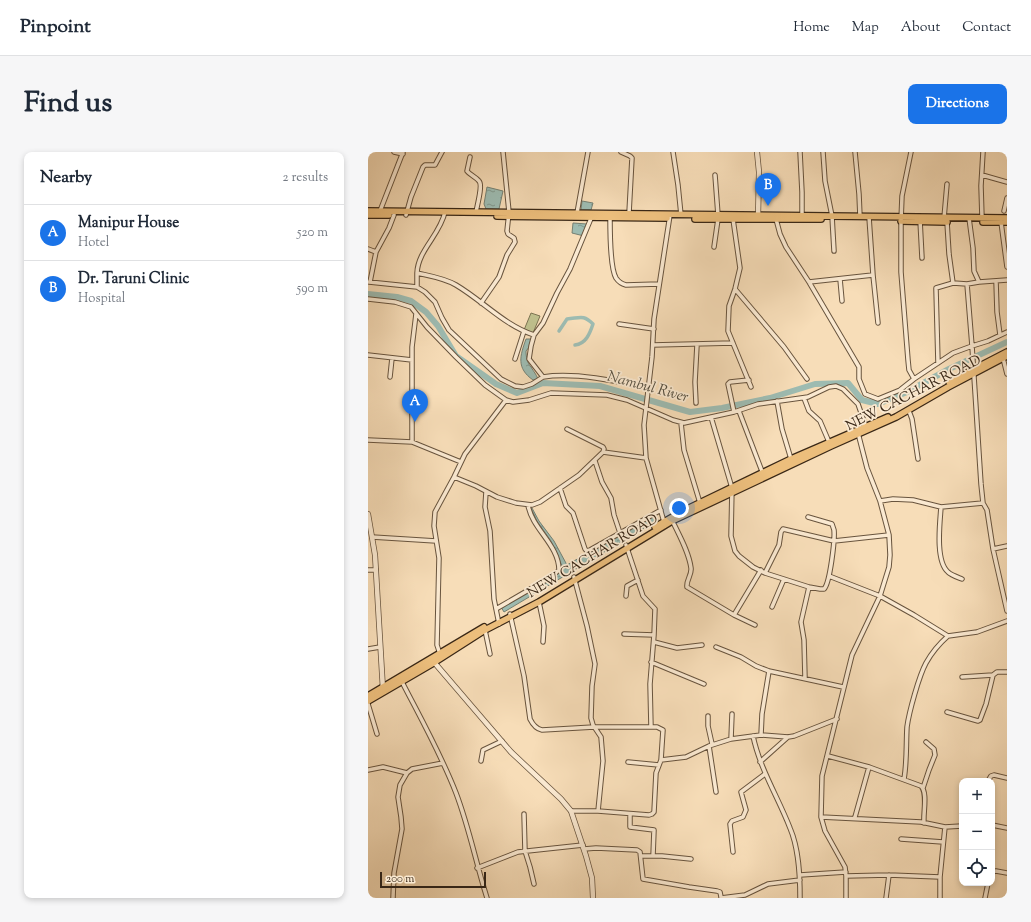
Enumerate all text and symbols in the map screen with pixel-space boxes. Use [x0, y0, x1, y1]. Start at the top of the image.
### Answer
text: Pinpoint [20, 14, 91, 41]
text: Home [793, 18, 830, 38]
text: Map [852, 18, 879, 38]
text: About [901, 18, 940, 38]
text: Contact [962, 18, 1011, 38]
text: Find us [24, 84, 112, 124]
button: Directions [908, 84, 1007, 124]
text: Nearby [40, 166, 92, 190]
text: 2 results [283, 169, 328, 187]
pin: B [755, 173, 781, 206]
text: Manipur House [78, 213, 179, 234]
text: A [48, 224, 58, 242]
text: 520 m [297, 224, 328, 242]
text: Hotel [78, 234, 109, 252]
text: Dr. Taruni Clinic [78, 269, 189, 290]
text: B [49, 280, 57, 298]
text: 590 m [297, 280, 328, 298]
text: Hospital [78, 290, 125, 308]
street label: NEW CACHAR ROAD [843, 351, 985, 437]
water label: Nambul River [605, 367, 691, 409]
pin: A [402, 389, 428, 422]
your location [669, 498, 689, 518]
street label: NEW CACHAR ROAD [524, 510, 662, 604]
map controls [959, 778, 995, 886]
button: + [959, 778, 995, 814]
button: − [959, 814, 995, 850]
button: locate [959, 850, 995, 886]
scale bar [380, 870, 486, 889]
text: 200 m [386, 871, 414, 887]

